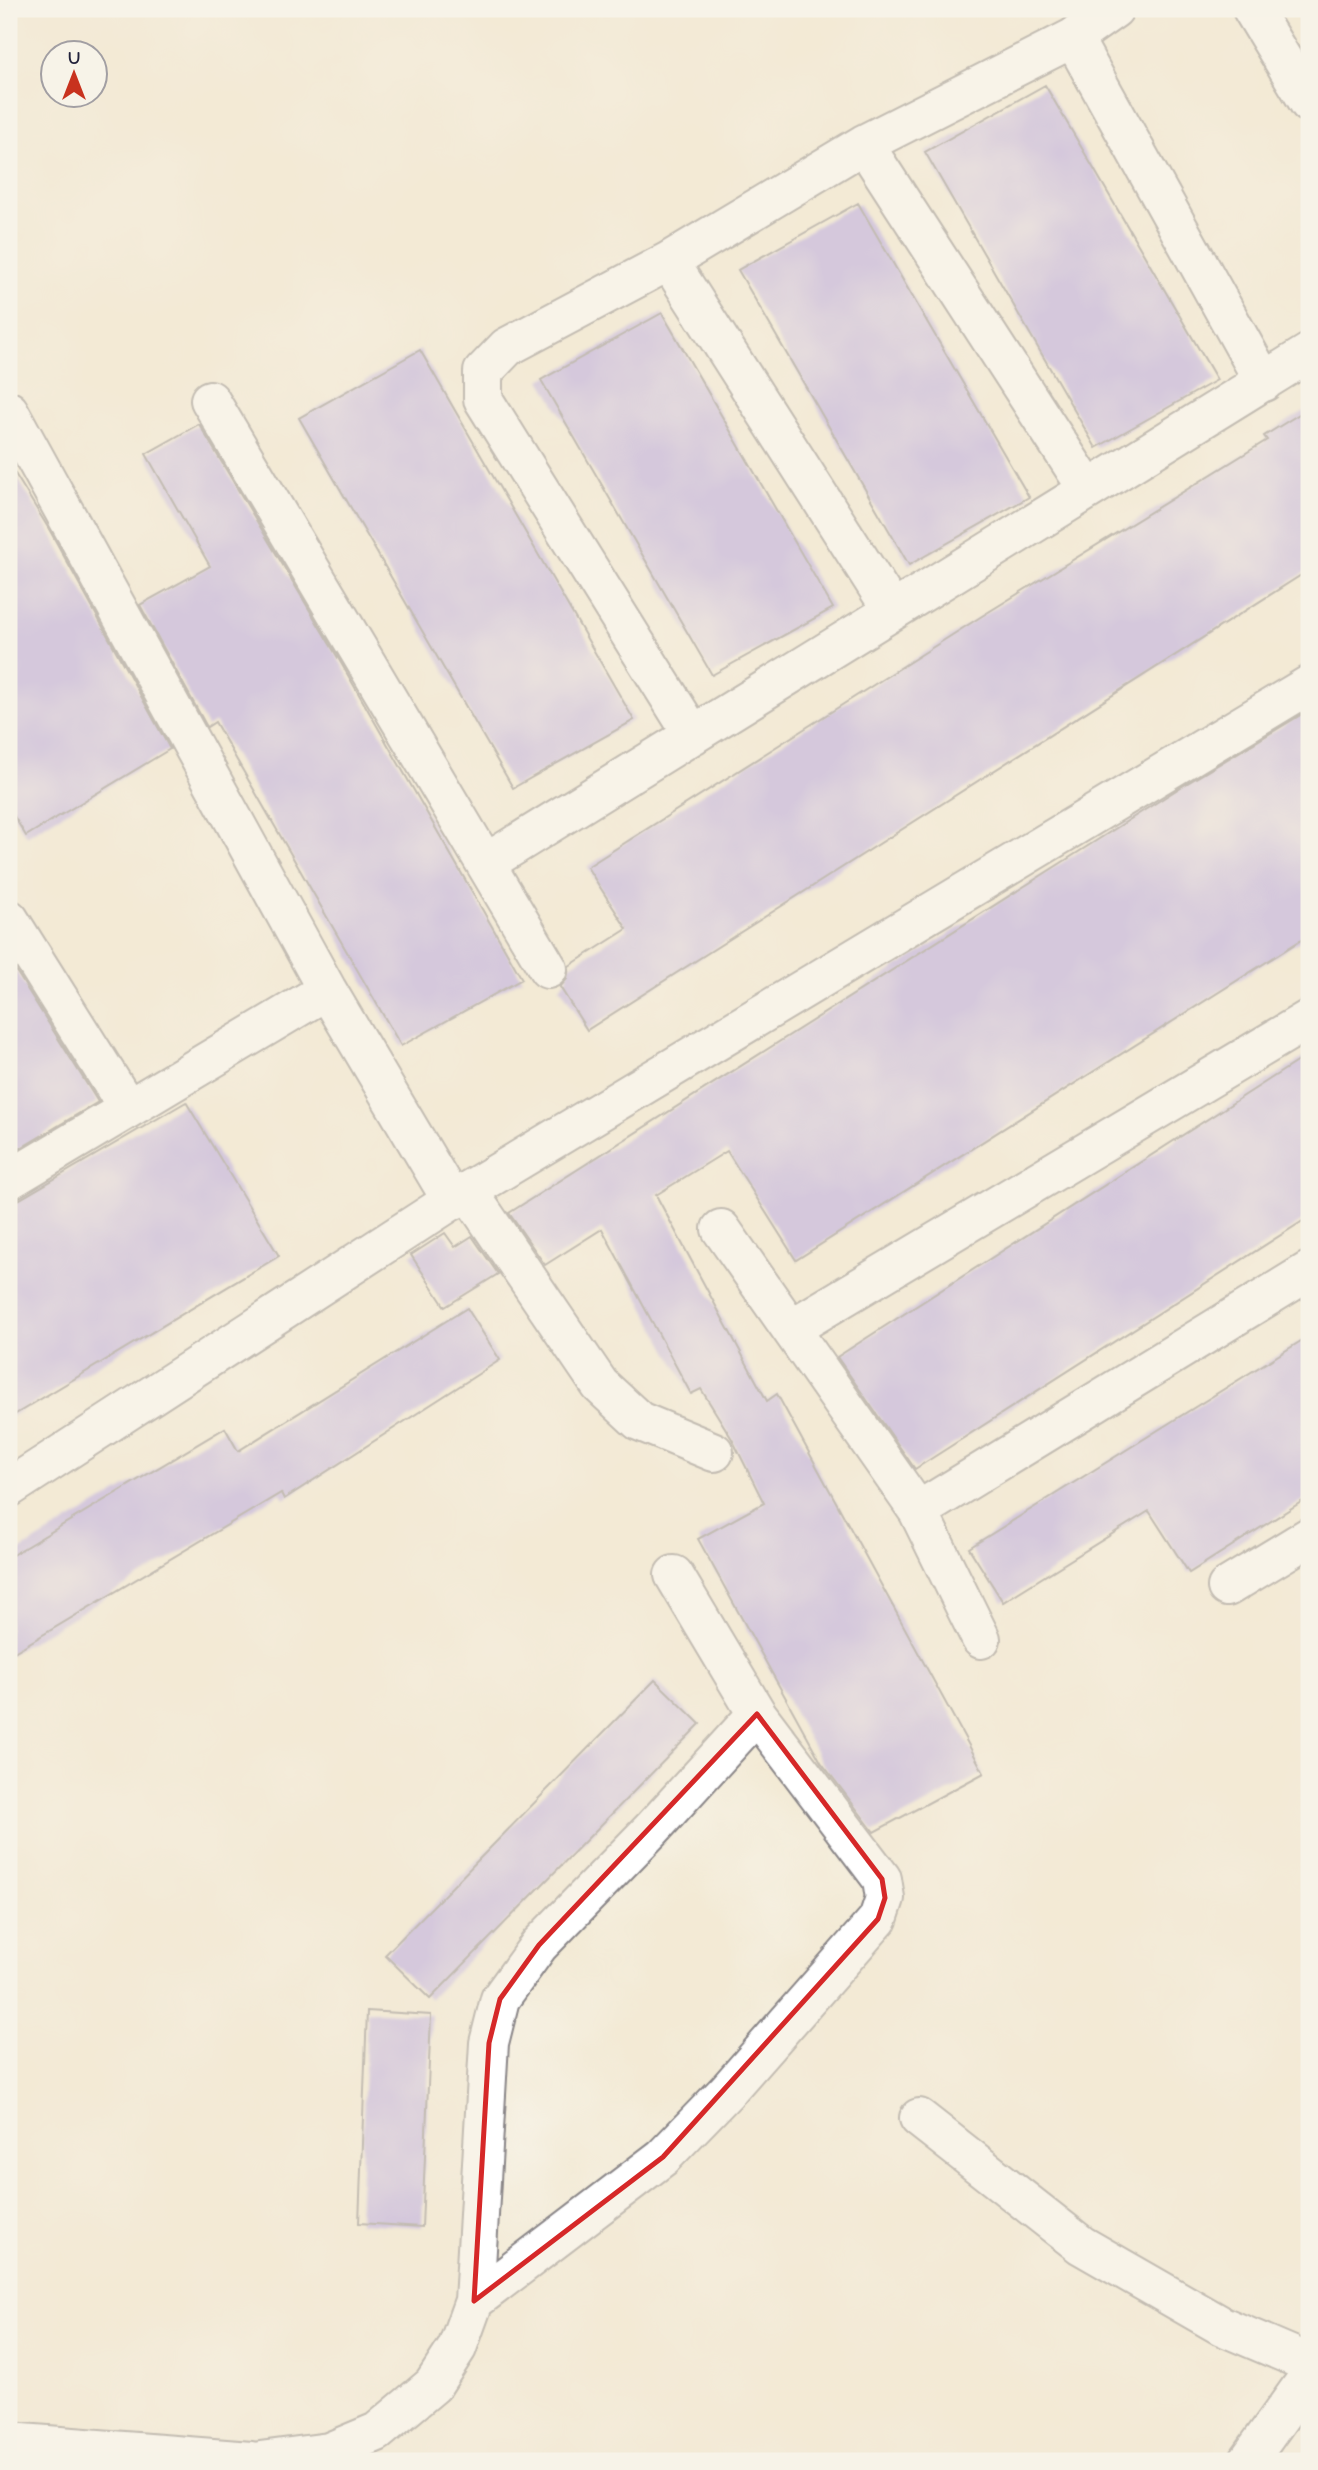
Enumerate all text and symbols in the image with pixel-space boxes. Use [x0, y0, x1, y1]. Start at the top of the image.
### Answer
north arrow [38, 38, 108, 108]
text: U [68, 47, 80, 69]

